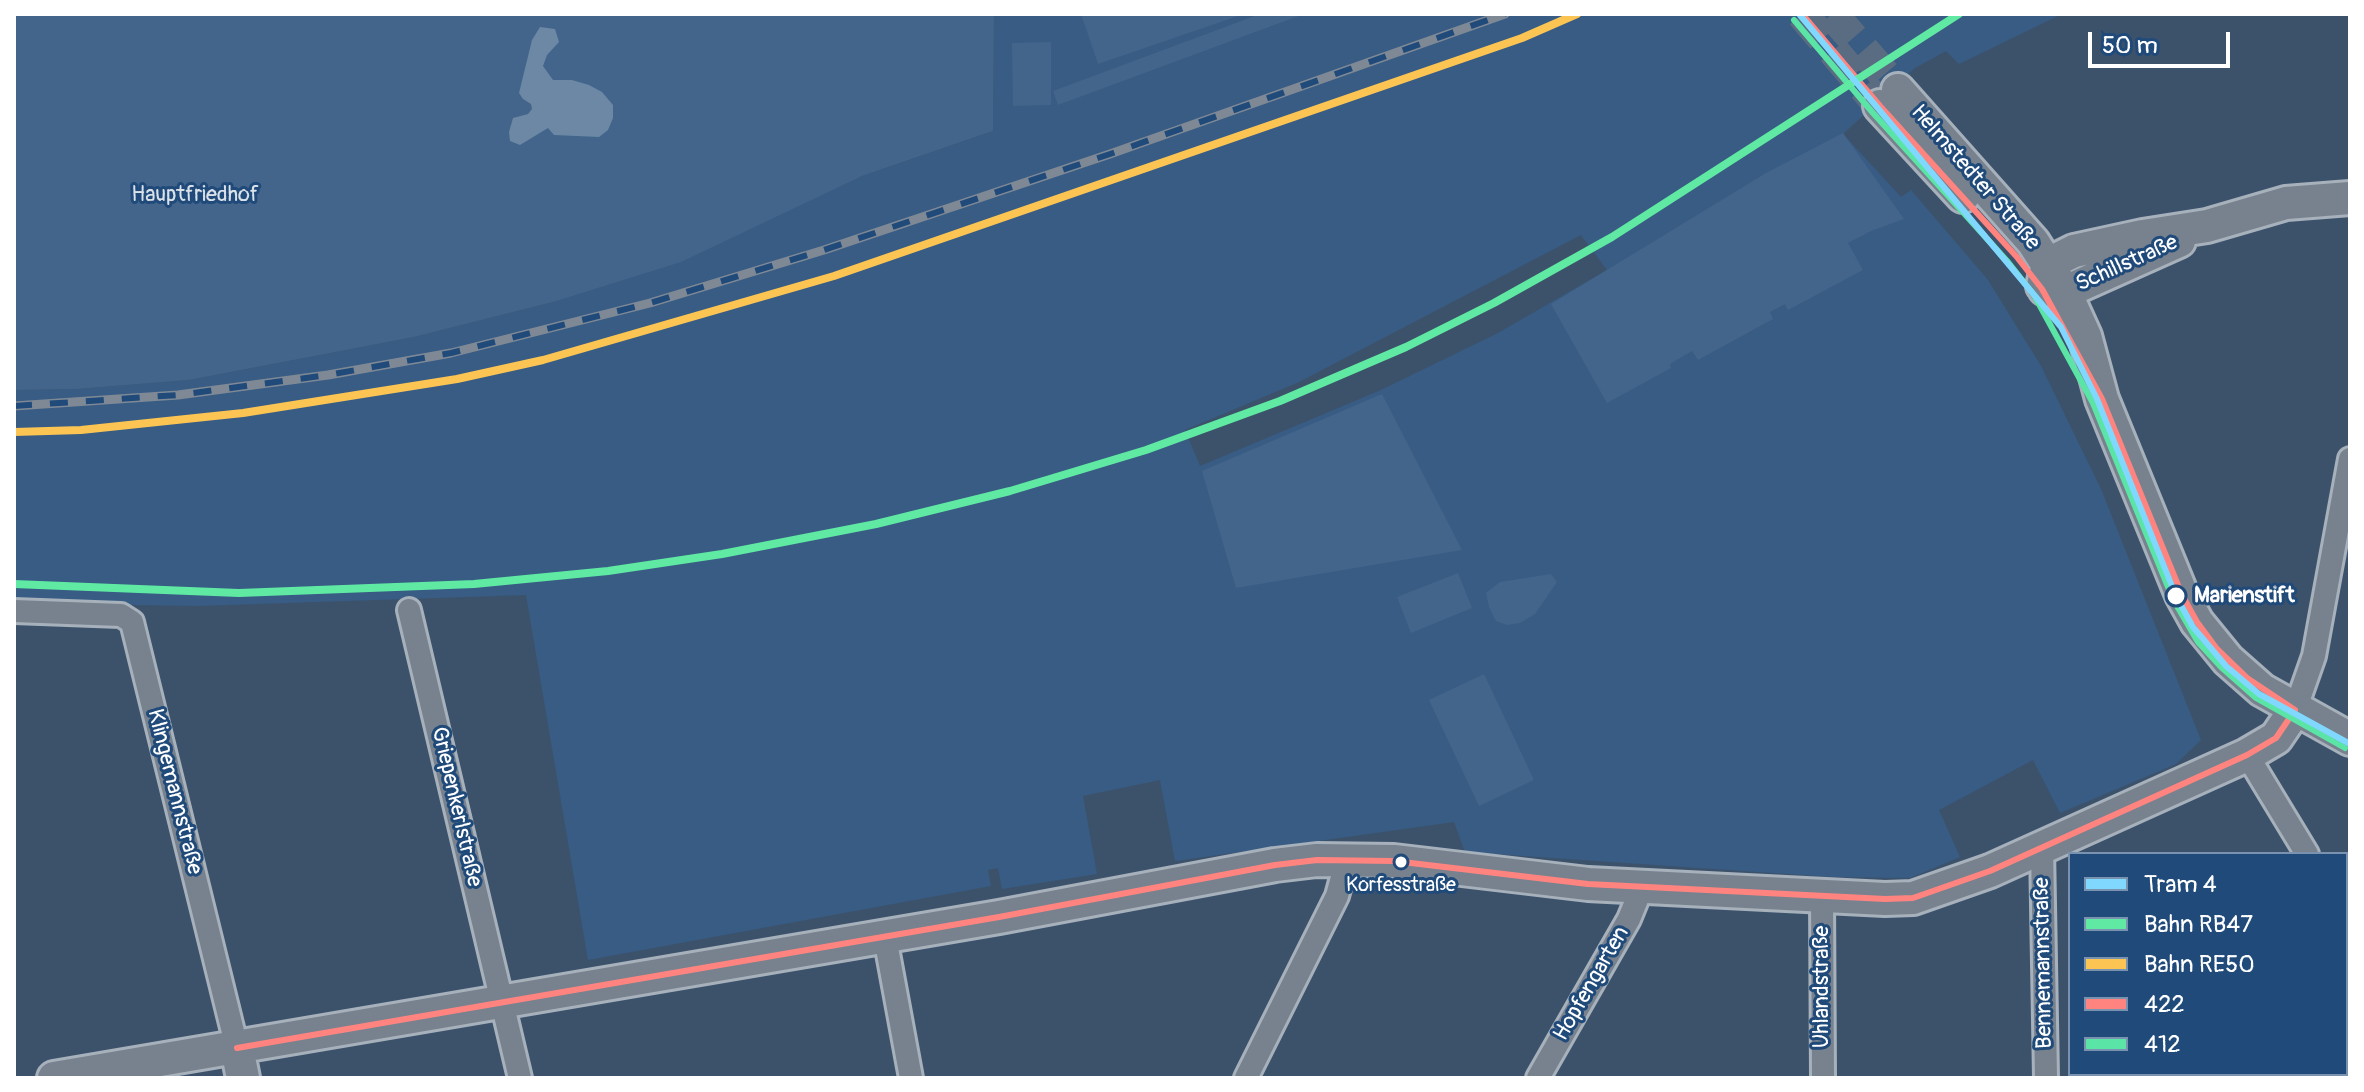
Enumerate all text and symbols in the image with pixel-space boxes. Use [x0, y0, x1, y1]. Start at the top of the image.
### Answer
scale bar [2092, 16, 2234, 66]
text: 50 m [2102, 31, 2158, 60]
street label: Helmstedter Straße [1905, 100, 2045, 256]
park label: Hauptfriedhof [131, 182, 259, 208]
street label: Schillstraße [2072, 230, 2182, 298]
place label: Marienstift [2194, 583, 2295, 609]
marker: Marienstift [2165, 585, 2187, 607]
street label: Klingemannstraße [141, 707, 207, 877]
street label: Griepenkerlstraße [425, 725, 487, 889]
legend [2068, 852, 2348, 1076]
marker: Korfesstraße [1393, 854, 1409, 870]
text: Tram 4 [2144, 870, 2217, 899]
place label: Korfesstraße [1346, 874, 1456, 898]
street label: Bennemannstraße [2029, 877, 2059, 1049]
text: Bahn RB47 [2144, 910, 2253, 939]
street label: Hopfengarten [1549, 922, 1635, 1046]
street label: Uhlandstraße [1809, 926, 1835, 1048]
text: Bahn RE50 [2144, 950, 2255, 979]
text: 422 [2144, 990, 2185, 1019]
text: 412 [2144, 1030, 2181, 1059]

